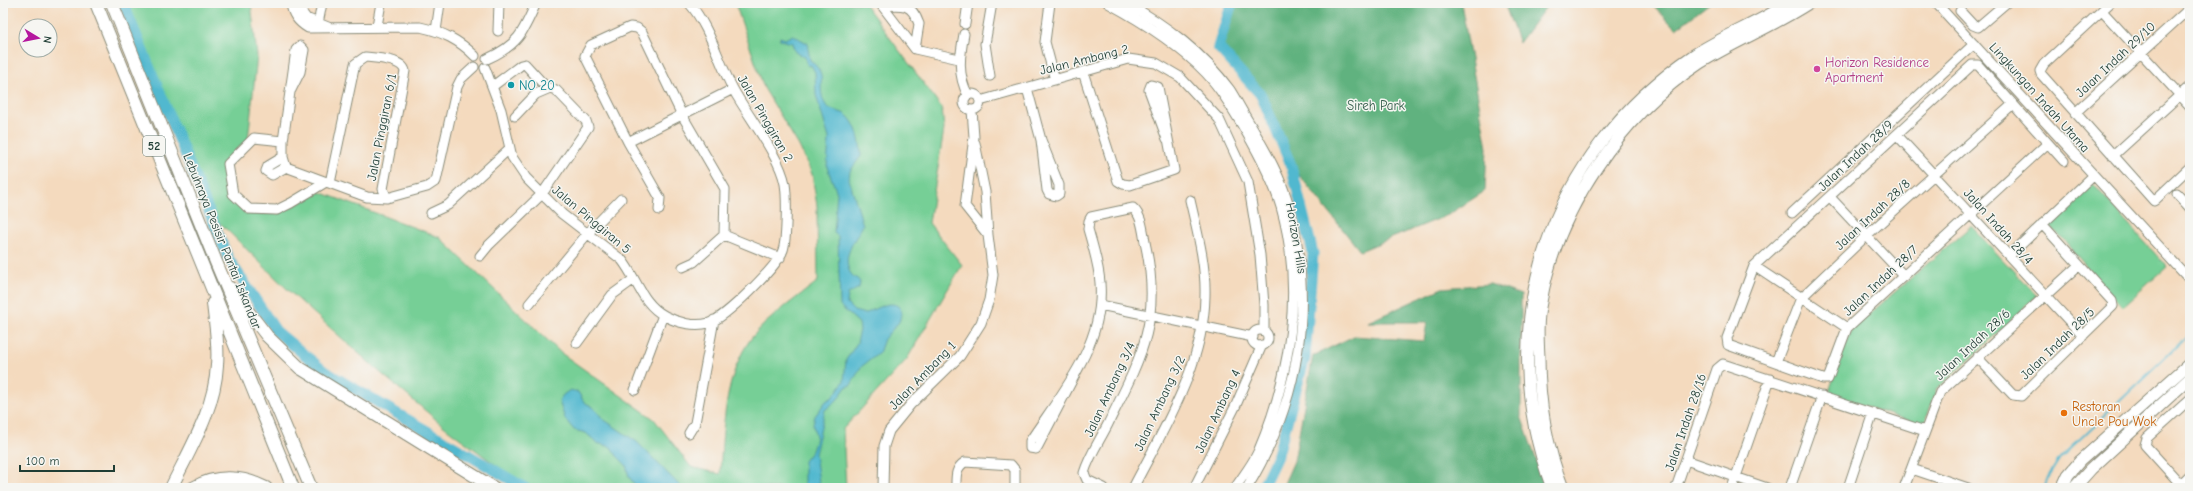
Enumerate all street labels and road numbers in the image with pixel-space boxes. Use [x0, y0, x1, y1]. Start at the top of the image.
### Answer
street label: Jalan Indah 29/10 [2072, 19, 2158, 100]
street label: Lingkungan Indah Utama [1986, 39, 2093, 155]
street label: Jalan Ambang 2 [1038, 41, 1130, 78]
street label: Jalan Pinggiran 6/1 [364, 72, 399, 182]
street label: Jalan Pinggiran 2 [735, 72, 797, 165]
street label: Jalan Indah 28/9 [1815, 117, 1896, 194]
road number: 52 [143, 136, 165, 156]
street label: Lebuhraya Pesisir Pantai Iskandar [180, 151, 265, 332]
street label: Jalan Indah 28/8 [1832, 176, 1913, 253]
street label: Jalan Pinggiran 5 [549, 182, 634, 257]
street label: Jalan Indah 28/4 [1961, 185, 2036, 267]
street label: Horizon Hills [1283, 202, 1310, 275]
street label: Jalan Indah 28/7 [1840, 242, 1921, 319]
street label: Jalan Indah 28/5 [2017, 304, 2097, 382]
street label: Jalan Indah 28/6 [1932, 306, 2013, 383]
street label: Jalan Ambang 1 [886, 338, 959, 413]
street label: Jalan Ambang 3/4 [1081, 340, 1138, 439]
street label: Jalan Ambang 3/2 [1131, 353, 1188, 453]
street label: Jalan Ambang 4 [1192, 367, 1243, 455]
street label: Jalan Indah 28/16 [1662, 371, 1709, 473]

